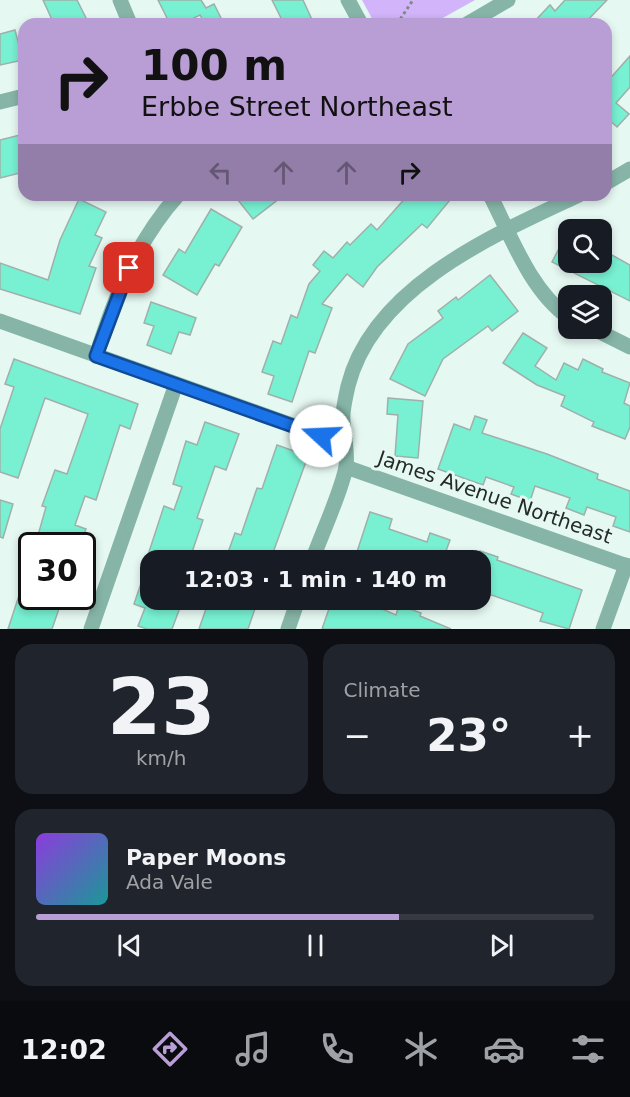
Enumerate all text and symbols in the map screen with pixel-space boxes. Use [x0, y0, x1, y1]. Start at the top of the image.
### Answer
text: 100 m [141, 41, 287, 90]
icon: right [42, 42, 120, 120]
text: Erbbe Street Northeast [141, 91, 453, 122]
icon: left [204, 156, 237, 189]
icon: ahead [267, 156, 300, 189]
icon: ahead [330, 156, 363, 189]
icon: right [393, 156, 426, 189]
map controls [558, 219, 612, 339]
button: search [558, 219, 612, 273]
pin [103, 242, 154, 293]
icon: arrive [112, 251, 145, 284]
button: layers [558, 285, 612, 339]
position arrow [289, 404, 353, 468]
street label: James Avenue Northeast [373, 445, 615, 548]
speed limit sign: 30 [18, 532, 96, 610]
text: 12:03 · 1 min · 140 m [184, 567, 447, 592]
text: 23 [107, 662, 216, 752]
text: Climate [344, 678, 420, 702]
text: 23° [426, 709, 511, 762]
text: − [344, 716, 371, 755]
text: + [566, 716, 594, 755]
text: km/h [136, 746, 186, 770]
text: Paper Moons [126, 845, 286, 870]
text: Ada Vale [126, 870, 213, 894]
icon: previous [113, 929, 146, 962]
icon: pause [299, 929, 332, 962]
icon: next [485, 929, 518, 962]
icon: directions [149, 1028, 191, 1070]
icon: music [232, 1028, 274, 1070]
icon: phone [316, 1028, 358, 1070]
icon: climate [400, 1028, 442, 1070]
icon: car [483, 1028, 525, 1070]
icon: filters [567, 1028, 609, 1070]
text: 12:02 [21, 1034, 107, 1065]

